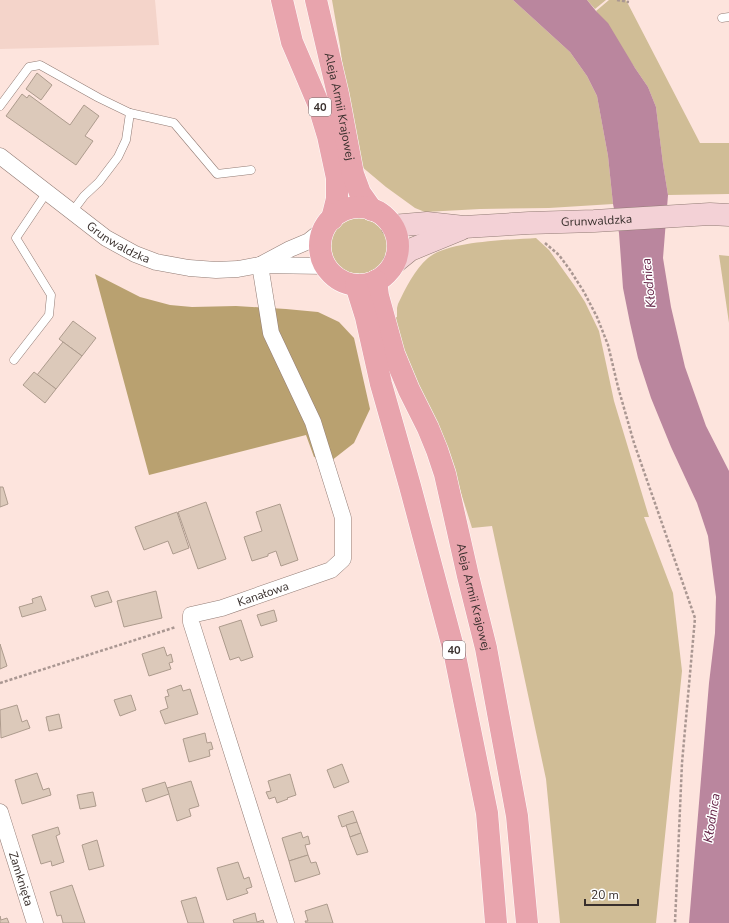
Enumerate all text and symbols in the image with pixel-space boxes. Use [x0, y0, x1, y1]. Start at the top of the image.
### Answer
street label: Aleja Armii Krajowej [321, 51, 358, 162]
road number: 40 [309, 98, 331, 116]
street label: Grunwaldzka [561, 211, 633, 230]
street label: Grunwaldzka [83, 218, 152, 267]
water label: Kłodnica [637, 257, 661, 309]
street label: Aleja Armii Krajowej [453, 542, 494, 652]
street label: Kanałowa [235, 578, 291, 610]
road number: 40 [443, 641, 465, 659]
water label: Kłodnica [699, 792, 725, 844]
street label: Zamknięta [5, 850, 37, 908]
scale bar [585, 881, 638, 907]
text: 20 m [591, 887, 619, 903]

